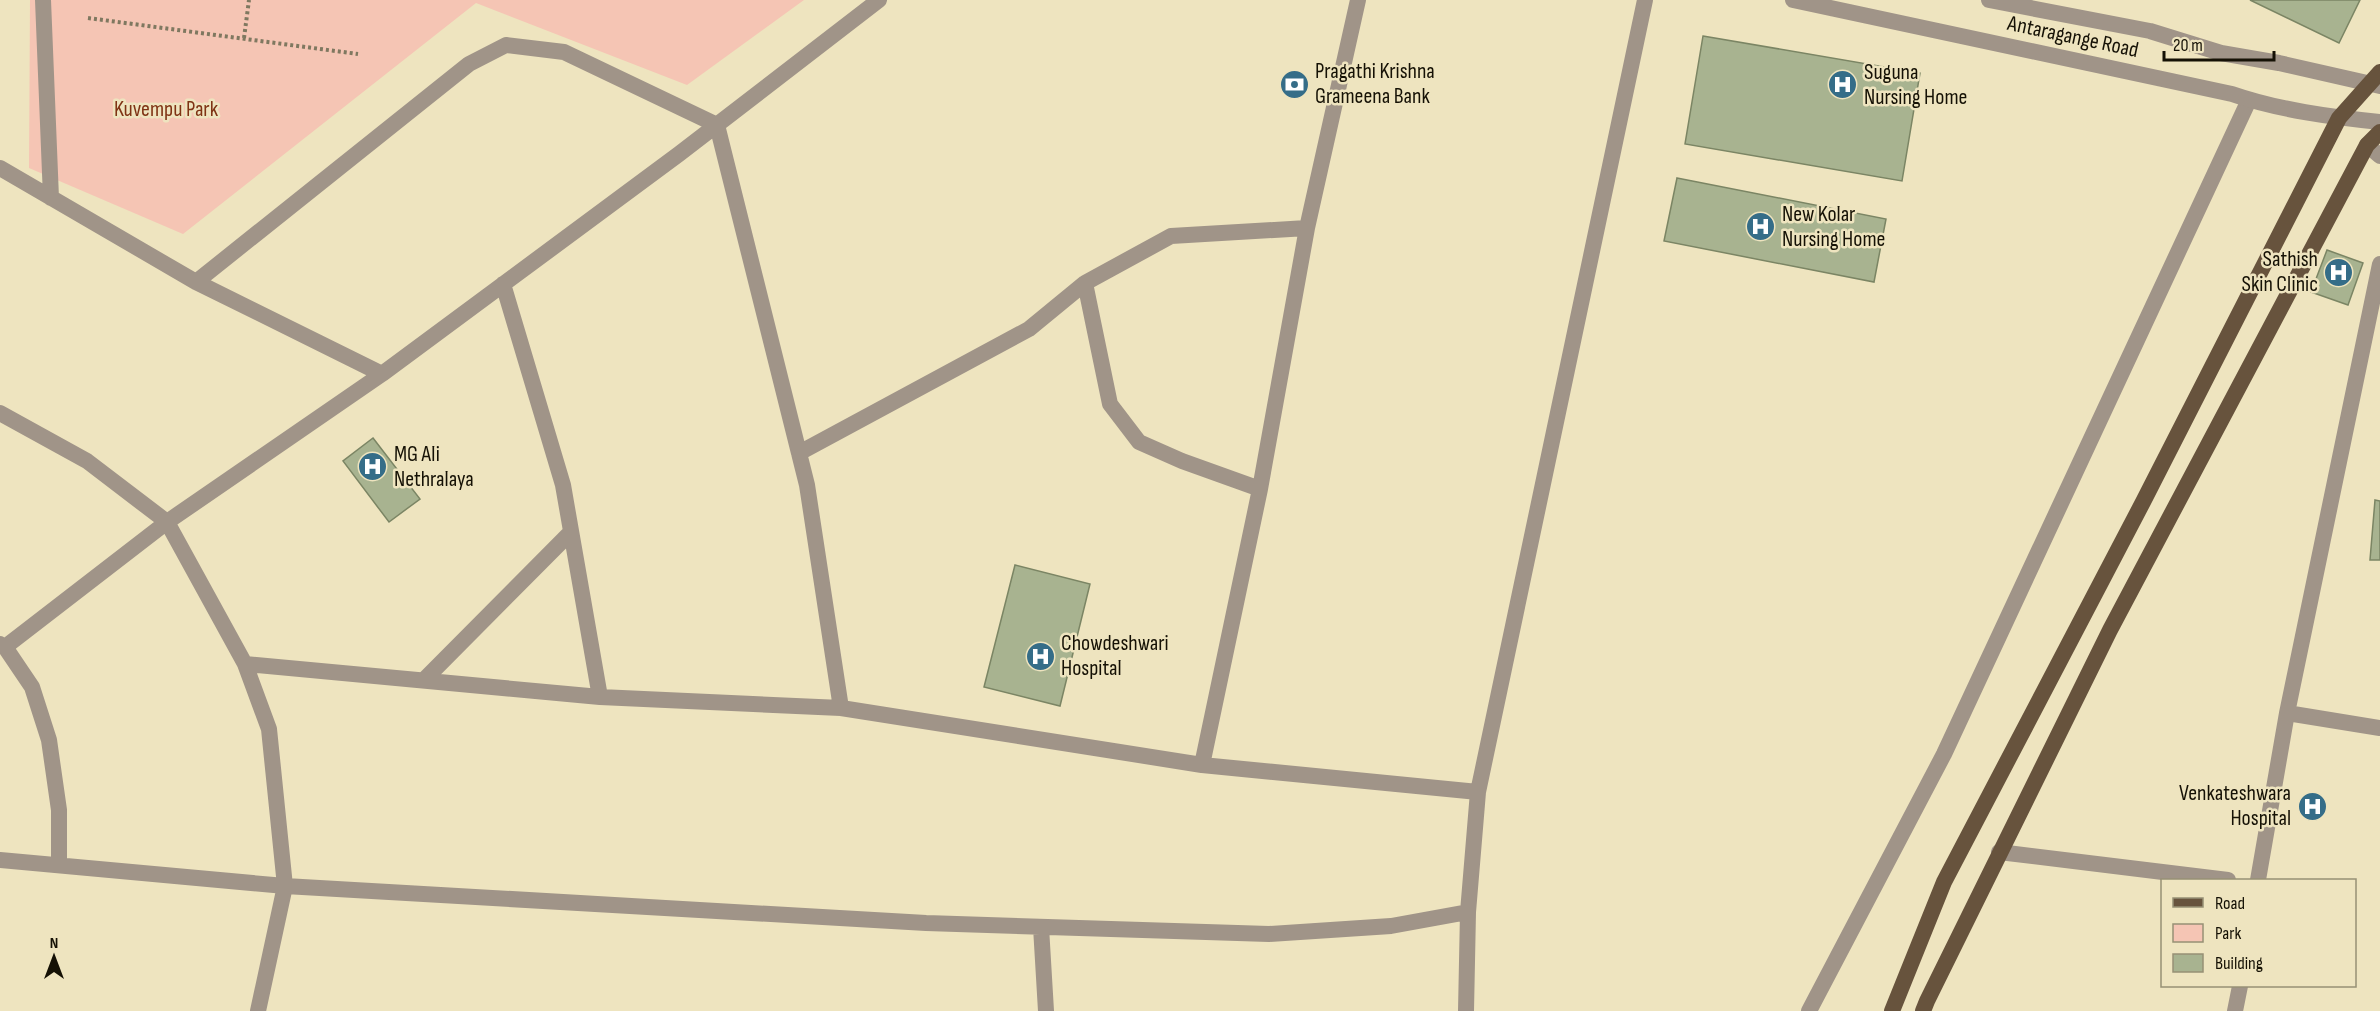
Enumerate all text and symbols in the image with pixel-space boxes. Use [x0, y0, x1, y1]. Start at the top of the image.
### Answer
street label: Antaragange Road [2004, 10, 2141, 64]
scale bar [2164, 24, 2274, 62]
text: 20 m [2173, 35, 2203, 56]
place label: Pragathi Krishna Grameena Bank [1315, 58, 1435, 110]
place label: Suguna Nursing Home [1864, 59, 1967, 111]
bank icon: Pragathi Krishna Grameena Bank [1278, 68, 1310, 100]
hospital icon: Suguna Nursing Home [1827, 69, 1859, 101]
park label: Kuvempu Park [114, 96, 219, 123]
place label: New Kolar Nursing Home [1782, 201, 1885, 253]
hospital icon: New Kolar Nursing Home [1745, 211, 1777, 243]
place label: Sathish Skin Clinic [2242, 246, 2318, 298]
hospital icon: Sathish Skin Clinic [2323, 256, 2355, 288]
place label: MG Ali Nethralaya [394, 441, 474, 493]
hospital icon: MG Ali Nethralaya [357, 451, 389, 483]
place label: Chowdeshwari Hospital [1061, 630, 1169, 682]
hospital icon: Chowdeshwari Hospital [1024, 640, 1056, 672]
place label: Venkateshwara Hospital [2179, 780, 2291, 832]
hospital icon: Venkateshwara Hospital [2296, 790, 2328, 822]
legend [2161, 879, 2356, 987]
text: Road [2215, 893, 2245, 914]
text: Park [2215, 923, 2241, 944]
north arrow [24, 927, 84, 987]
text: N [50, 934, 58, 953]
text: Building [2215, 953, 2263, 974]

